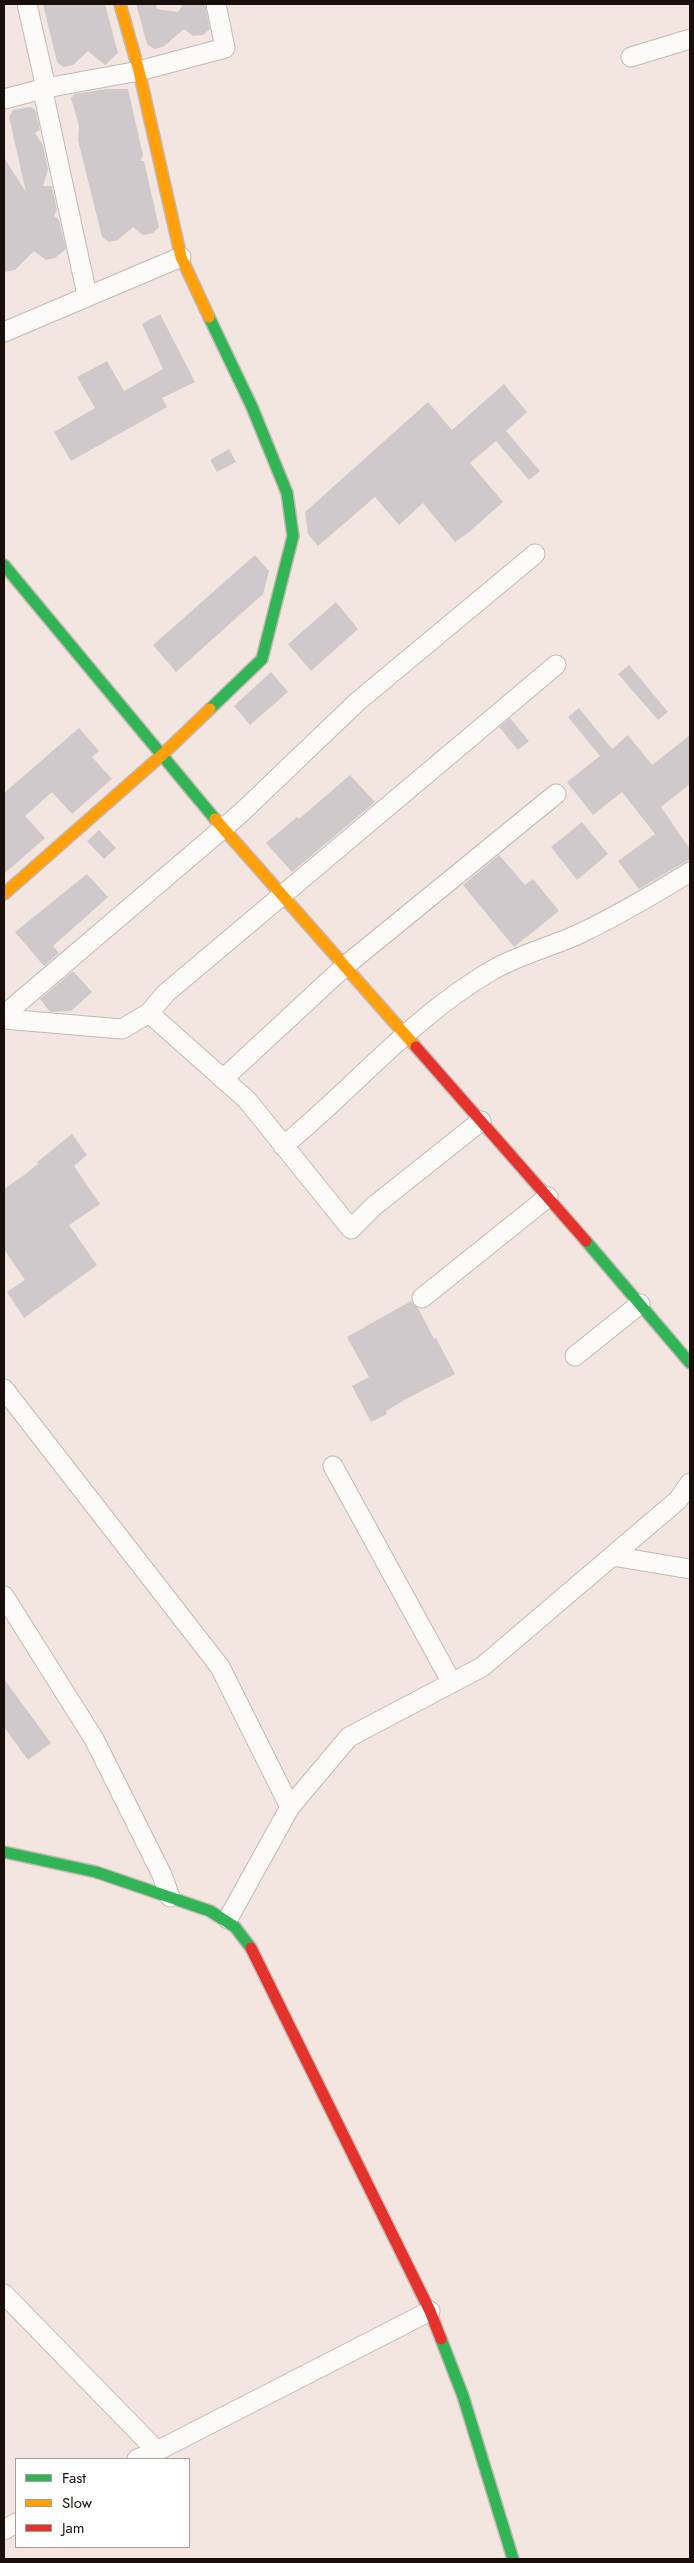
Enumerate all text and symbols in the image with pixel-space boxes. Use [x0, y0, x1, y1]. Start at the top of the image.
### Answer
legend [15, 2458, 190, 2548]
text: Fast [62, 2467, 86, 2489]
text: Slow [62, 2492, 92, 2514]
text: Jam [62, 2517, 85, 2539]

